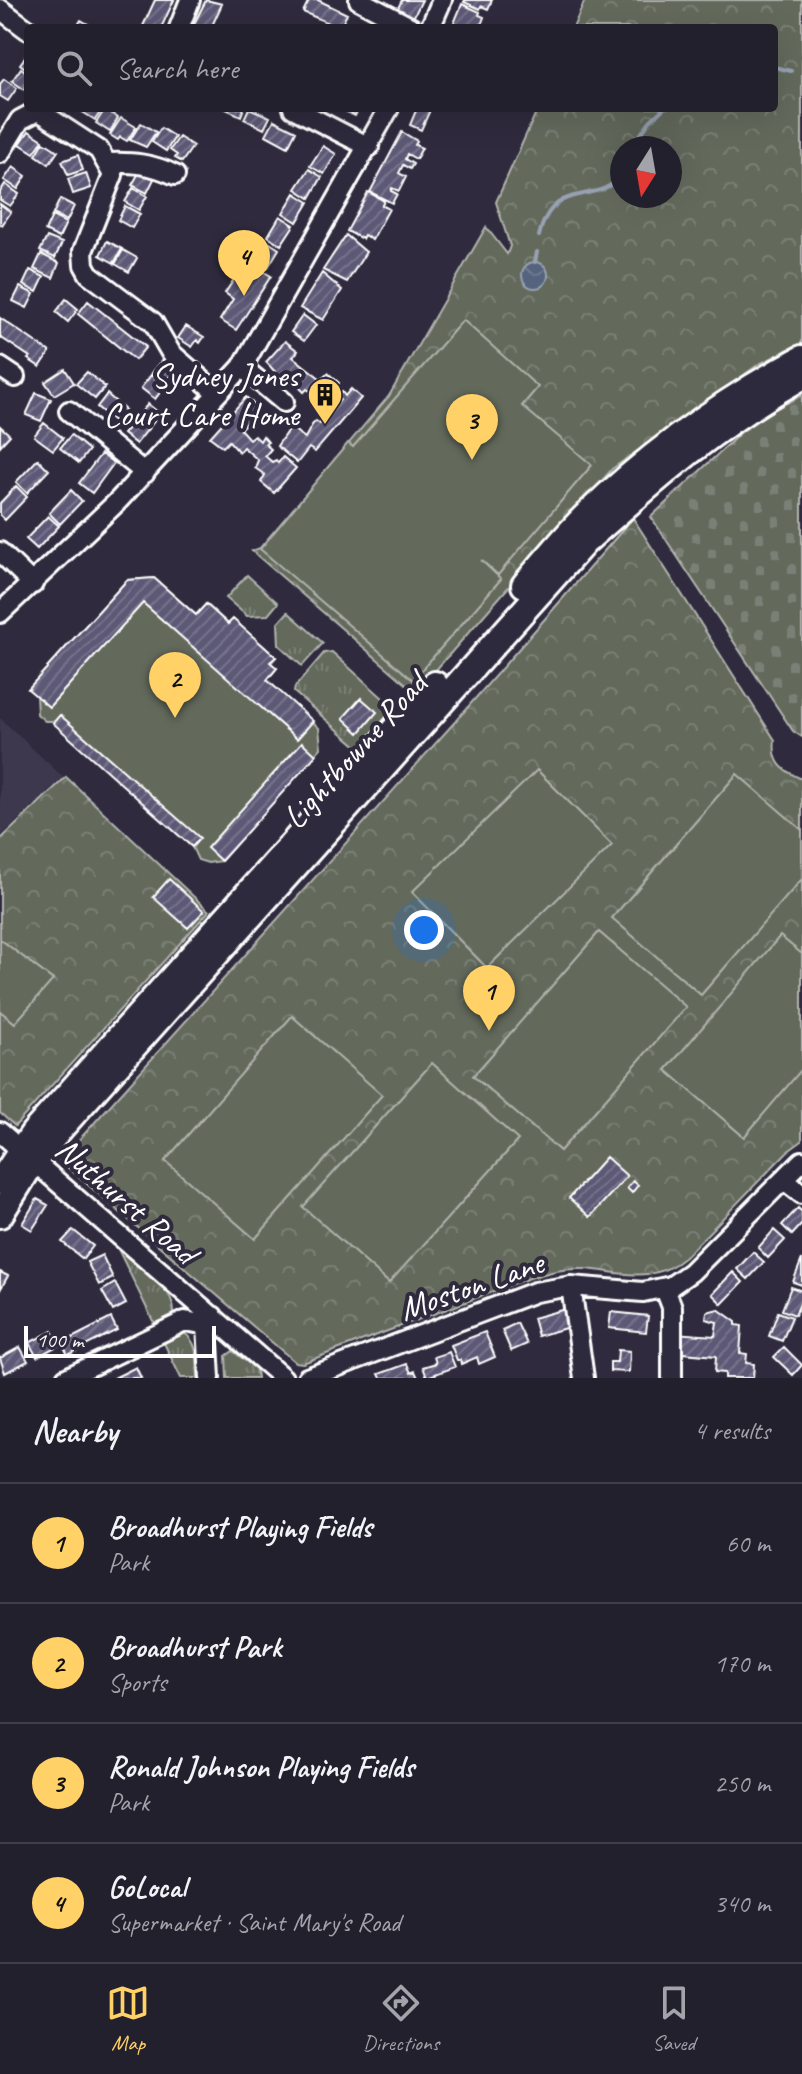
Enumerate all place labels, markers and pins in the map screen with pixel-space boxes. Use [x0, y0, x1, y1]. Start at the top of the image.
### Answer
pin: 4 [218, 230, 270, 296]
place label: Sydney Jones Court Care Home [104, 354, 302, 436]
building icon: Sydney Jones Court Care Home [306, 376, 344, 426]
pin: 3 [446, 394, 498, 460]
pin: 2 [149, 652, 201, 718]
pin: 1 [463, 965, 515, 1031]

